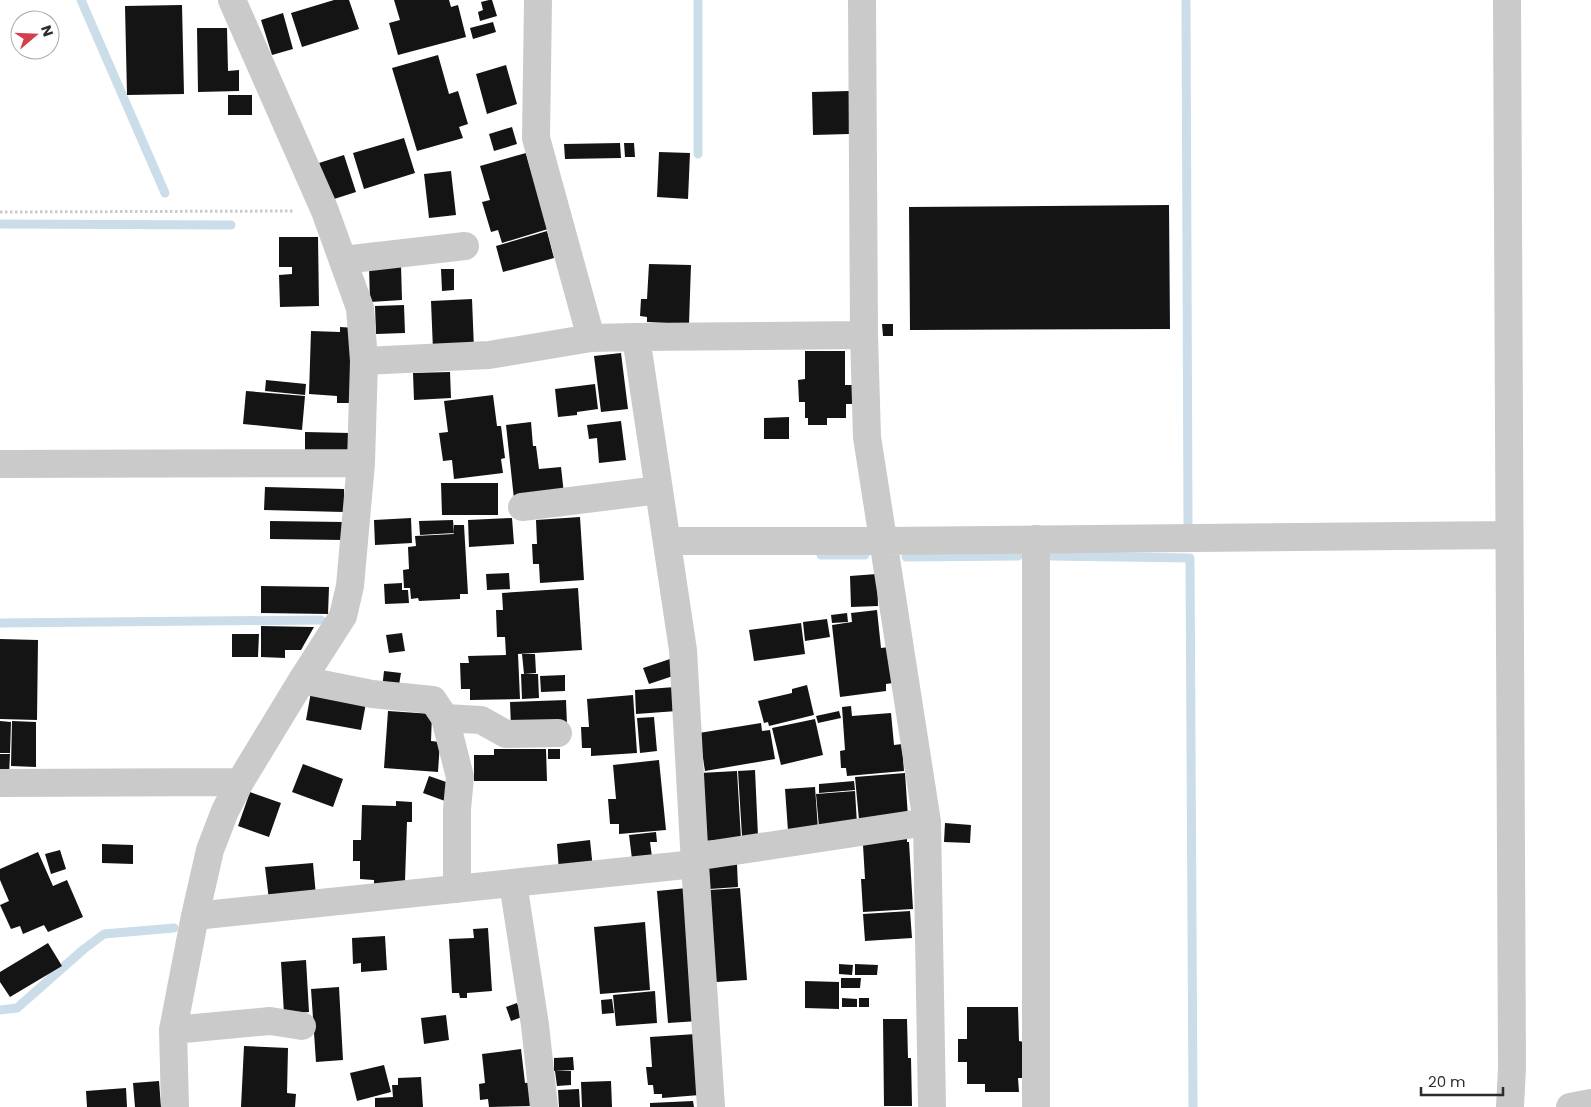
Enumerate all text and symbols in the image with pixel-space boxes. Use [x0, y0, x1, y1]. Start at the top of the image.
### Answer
north arrow [10, 10, 60, 60]
text: N [36, 23, 58, 39]
scale bar [1421, 1064, 1504, 1096]
text: 20 m [1428, 1071, 1466, 1092]

